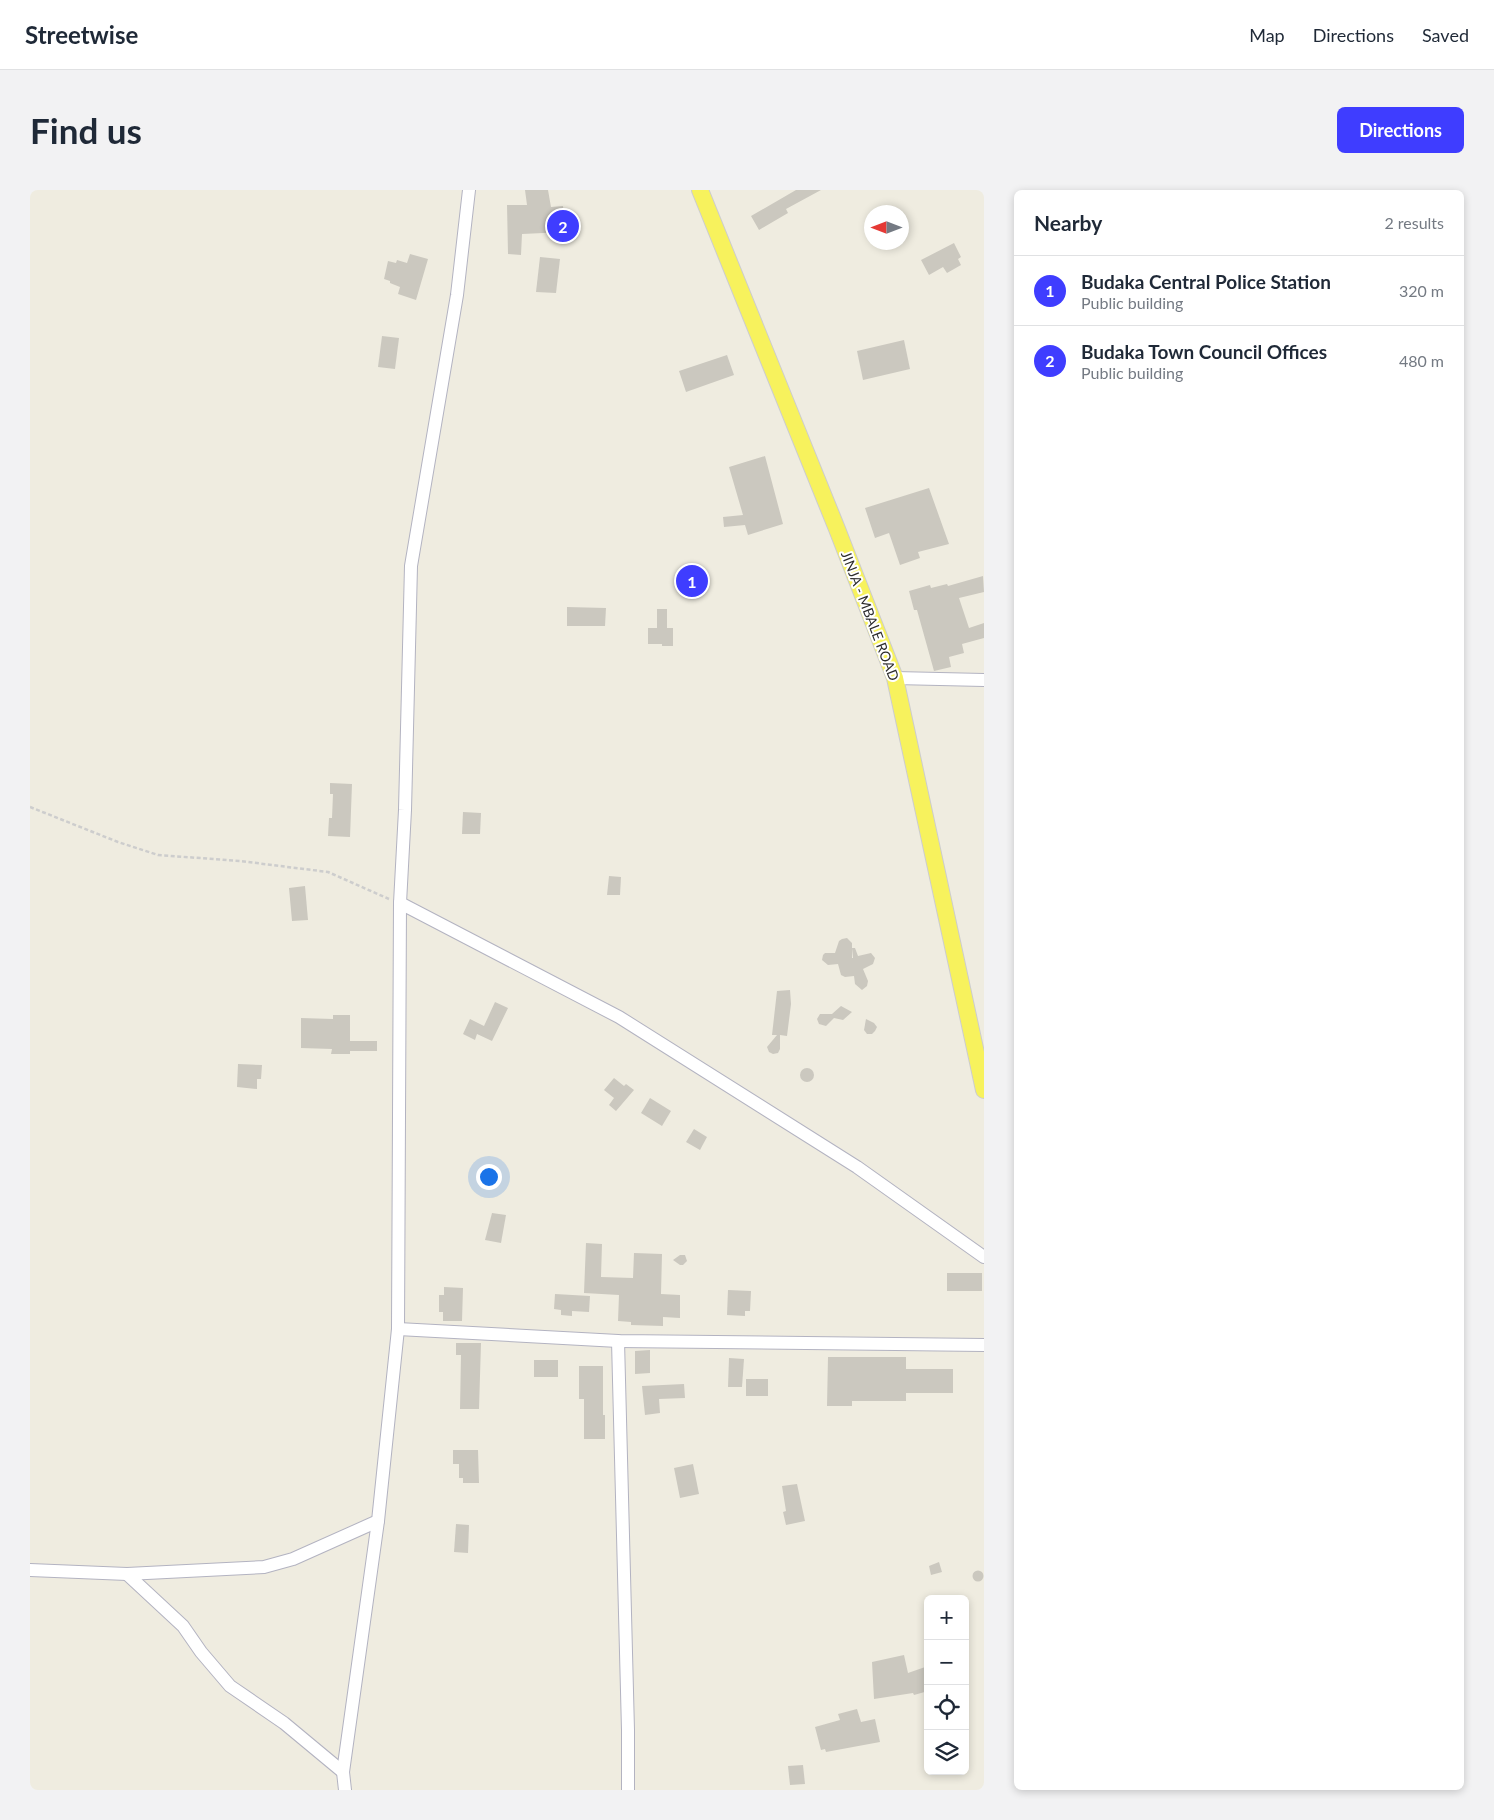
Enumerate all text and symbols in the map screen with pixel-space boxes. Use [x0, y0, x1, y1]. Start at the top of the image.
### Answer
text: Streetwise [25, 20, 138, 49]
text: Map [1249, 24, 1285, 46]
text: Directions [1313, 24, 1394, 46]
text: Saved [1422, 24, 1469, 46]
button: Directions [1337, 107, 1464, 153]
text: Find us [30, 109, 142, 151]
north arrow [864, 205, 909, 250]
pin: 2 [547, 207, 579, 245]
text: Nearby [1034, 210, 1102, 235]
text: 2 results [1384, 213, 1444, 232]
text: Budaka Central Police Station [1081, 270, 1331, 293]
text: 1 [1045, 281, 1055, 300]
text: 320 m [1399, 281, 1444, 300]
text: Public building [1081, 293, 1183, 312]
text: Budaka Town Council Offices [1081, 340, 1327, 363]
text: 2 [1045, 351, 1055, 370]
text: 480 m [1399, 351, 1444, 370]
text: Public building [1081, 363, 1183, 382]
street label: JINJA - MBALE ROAD [838, 549, 903, 683]
pin: 1 [676, 562, 708, 600]
your location [476, 1164, 502, 1190]
map controls [924, 1595, 969, 1775]
button: + [924, 1595, 969, 1640]
button: − [924, 1640, 969, 1685]
button: locate [924, 1685, 969, 1730]
button: layers [924, 1730, 969, 1775]

